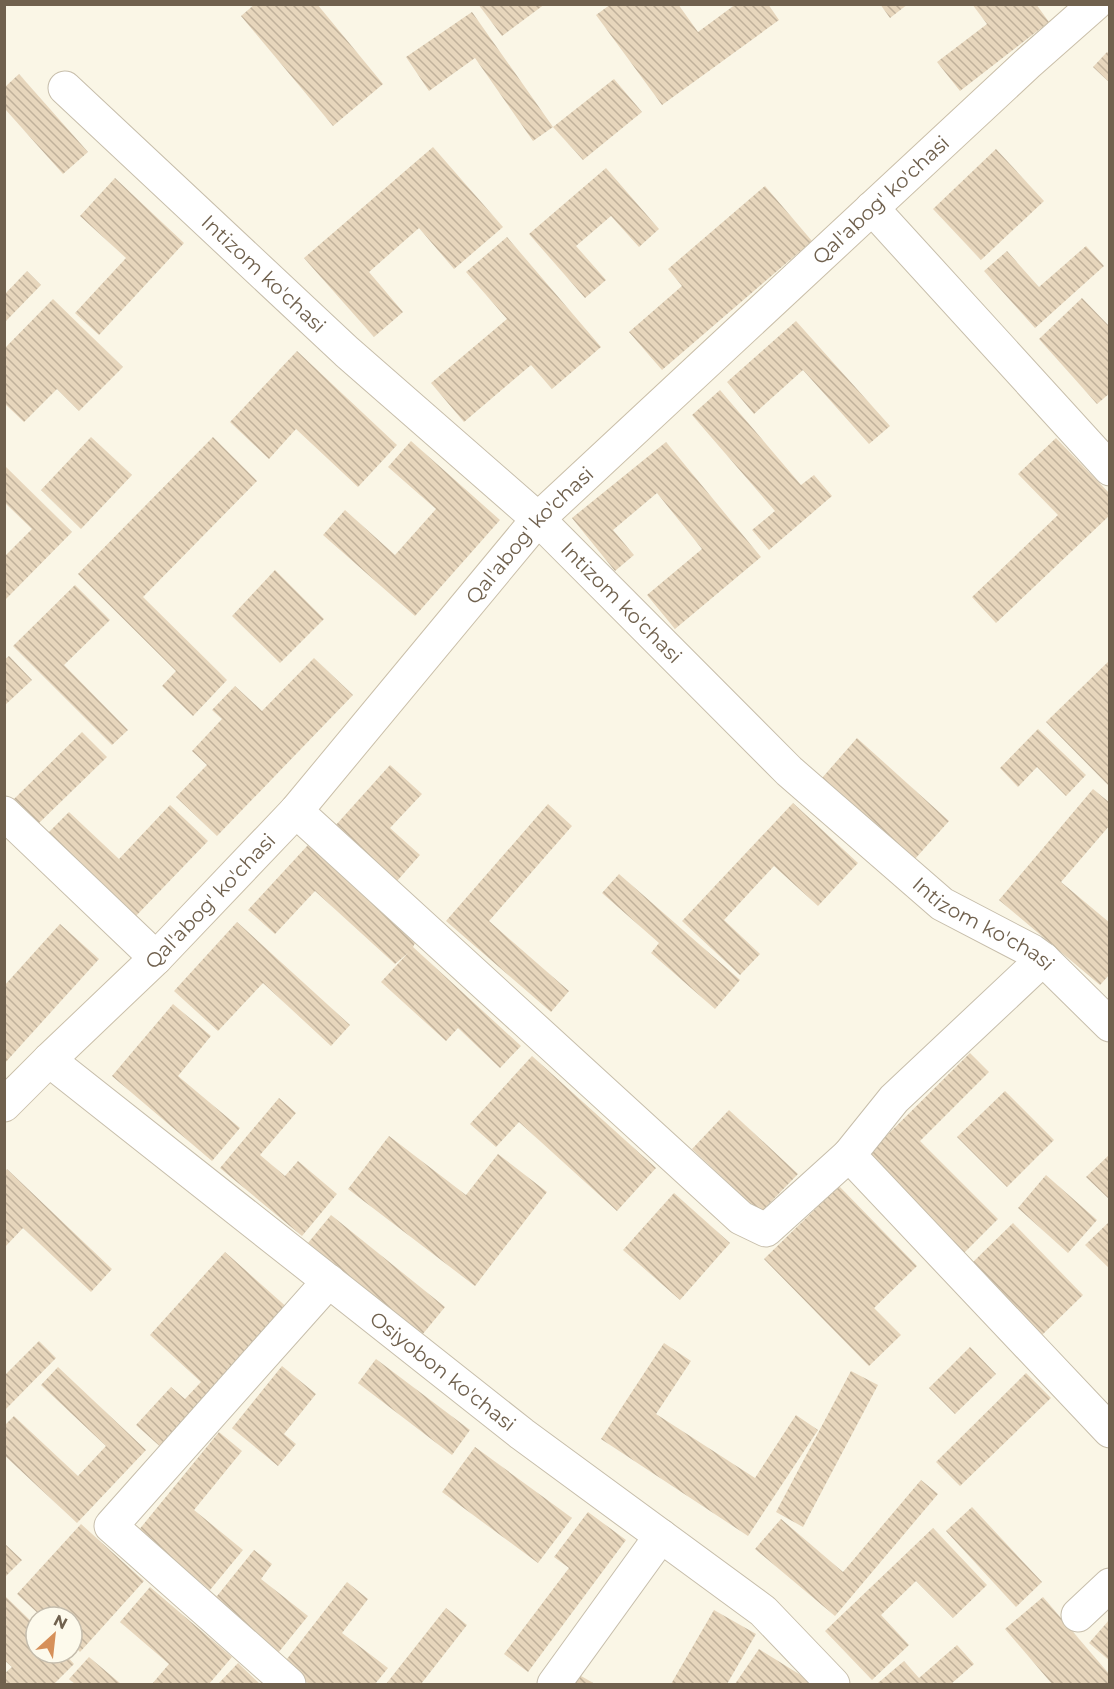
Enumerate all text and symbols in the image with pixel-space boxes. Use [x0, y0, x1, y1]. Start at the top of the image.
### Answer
street label: Qal'abog' ko'chasi [807, 131, 954, 269]
street label: Intizom ko'chasi [196, 210, 331, 338]
street label: Qal'abog' ko'chasi [461, 462, 598, 609]
street label: Intizom ko'chasi [556, 537, 687, 668]
street label: Qal'abog' ko'chasi [140, 828, 280, 974]
street label: Intizom ko'chasi [908, 872, 1059, 975]
street label: Osiyobon ko'chasi [365, 1306, 520, 1436]
north arrow [24, 1605, 84, 1665]
text: N [51, 1611, 71, 1633]

